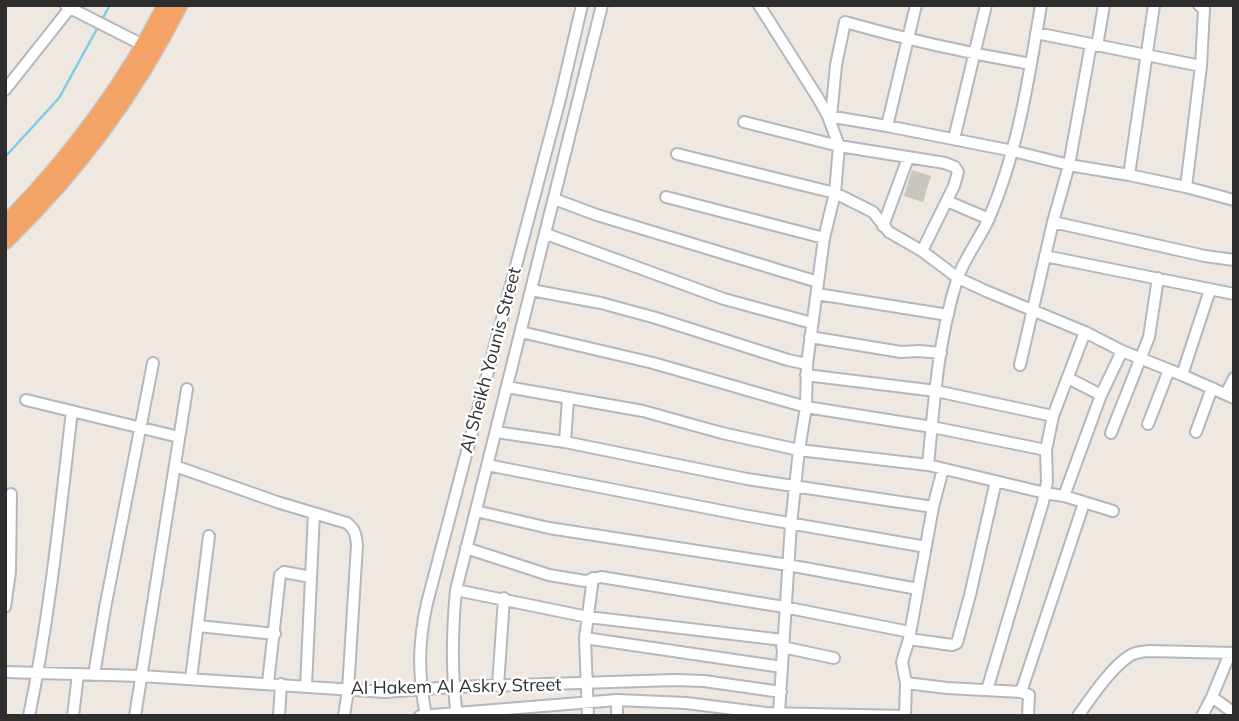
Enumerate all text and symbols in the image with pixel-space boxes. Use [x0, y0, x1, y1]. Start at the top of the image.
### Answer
street label: Al Sheikh Younis Street [456, 265, 526, 455]
street label: Al Hakem Al Askry Street [350, 674, 562, 700]

